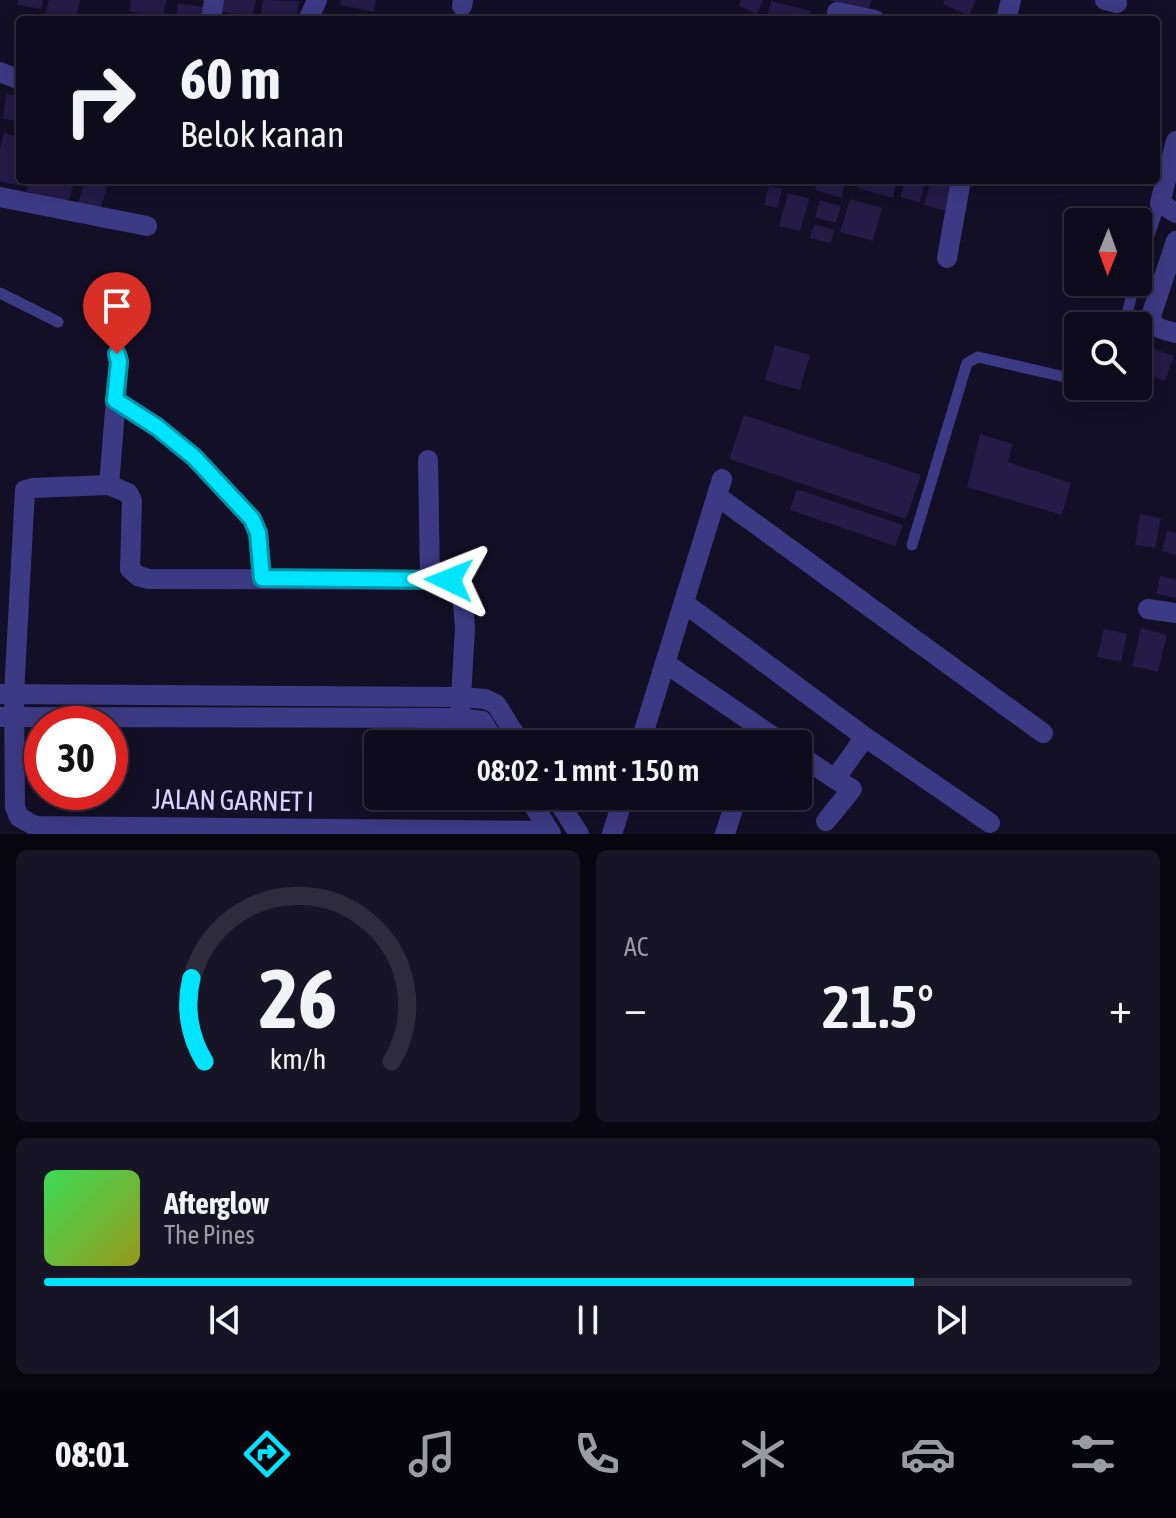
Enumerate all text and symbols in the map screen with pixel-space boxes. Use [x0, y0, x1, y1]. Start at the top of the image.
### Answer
text: 60 m [180, 47, 281, 111]
icon: right [48, 48, 152, 152]
text: Belok kanan [180, 113, 345, 155]
north arrow [1064, 208, 1152, 296]
map controls [1064, 208, 1152, 400]
pin [83, 272, 151, 354]
icon: arrive [95, 284, 139, 328]
button: search [1064, 312, 1152, 400]
position arrow [407, 538, 491, 622]
speed limit sign: 30 [24, 706, 128, 810]
text: 08:02 · 1 mnt · 150 m [477, 753, 699, 787]
street label: JALAN GARNET I [152, 783, 314, 817]
text: AC [624, 932, 648, 962]
text: 26 [259, 950, 337, 1046]
text: 21.5° [822, 972, 934, 1041]
text: − [624, 982, 647, 1032]
text: + [1109, 982, 1132, 1032]
text: km/h [270, 1042, 326, 1075]
text: Afterglow [164, 1186, 269, 1220]
text: The Pines [164, 1220, 255, 1250]
icon: previous [203, 1298, 247, 1342]
icon: pause [566, 1298, 610, 1342]
icon: next [929, 1298, 973, 1342]
icon: directions [239, 1426, 295, 1482]
icon: music [404, 1426, 460, 1482]
icon: phone [569, 1426, 625, 1482]
icon: climate [735, 1426, 791, 1482]
icon: car [900, 1426, 956, 1482]
icon: filters [1065, 1426, 1121, 1482]
text: 08:01 [55, 1433, 129, 1475]

